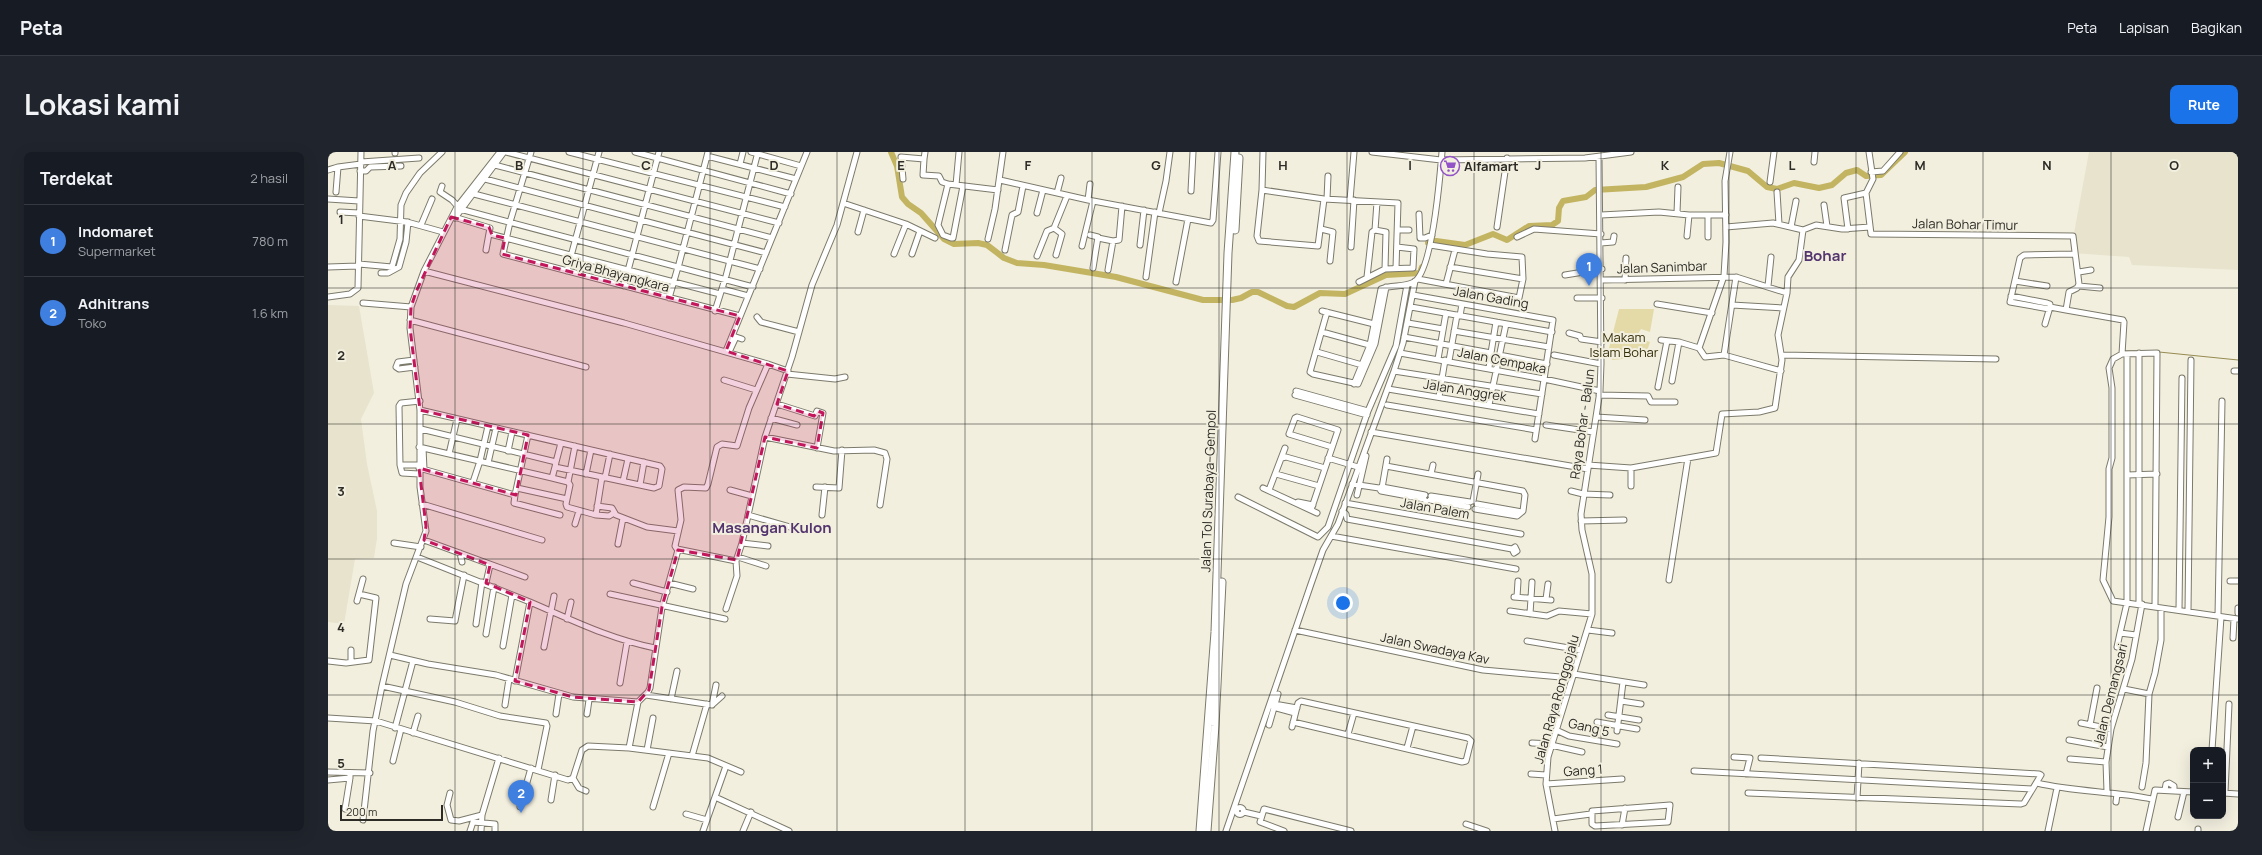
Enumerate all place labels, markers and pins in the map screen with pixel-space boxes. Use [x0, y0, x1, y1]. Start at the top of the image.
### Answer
supermarket icon: Alfamart [1439, 155, 1461, 177]
place label: Alfamart [1464, 157, 1519, 175]
pin: 1 [1576, 253, 1602, 286]
pin: 2 [508, 780, 534, 813]

